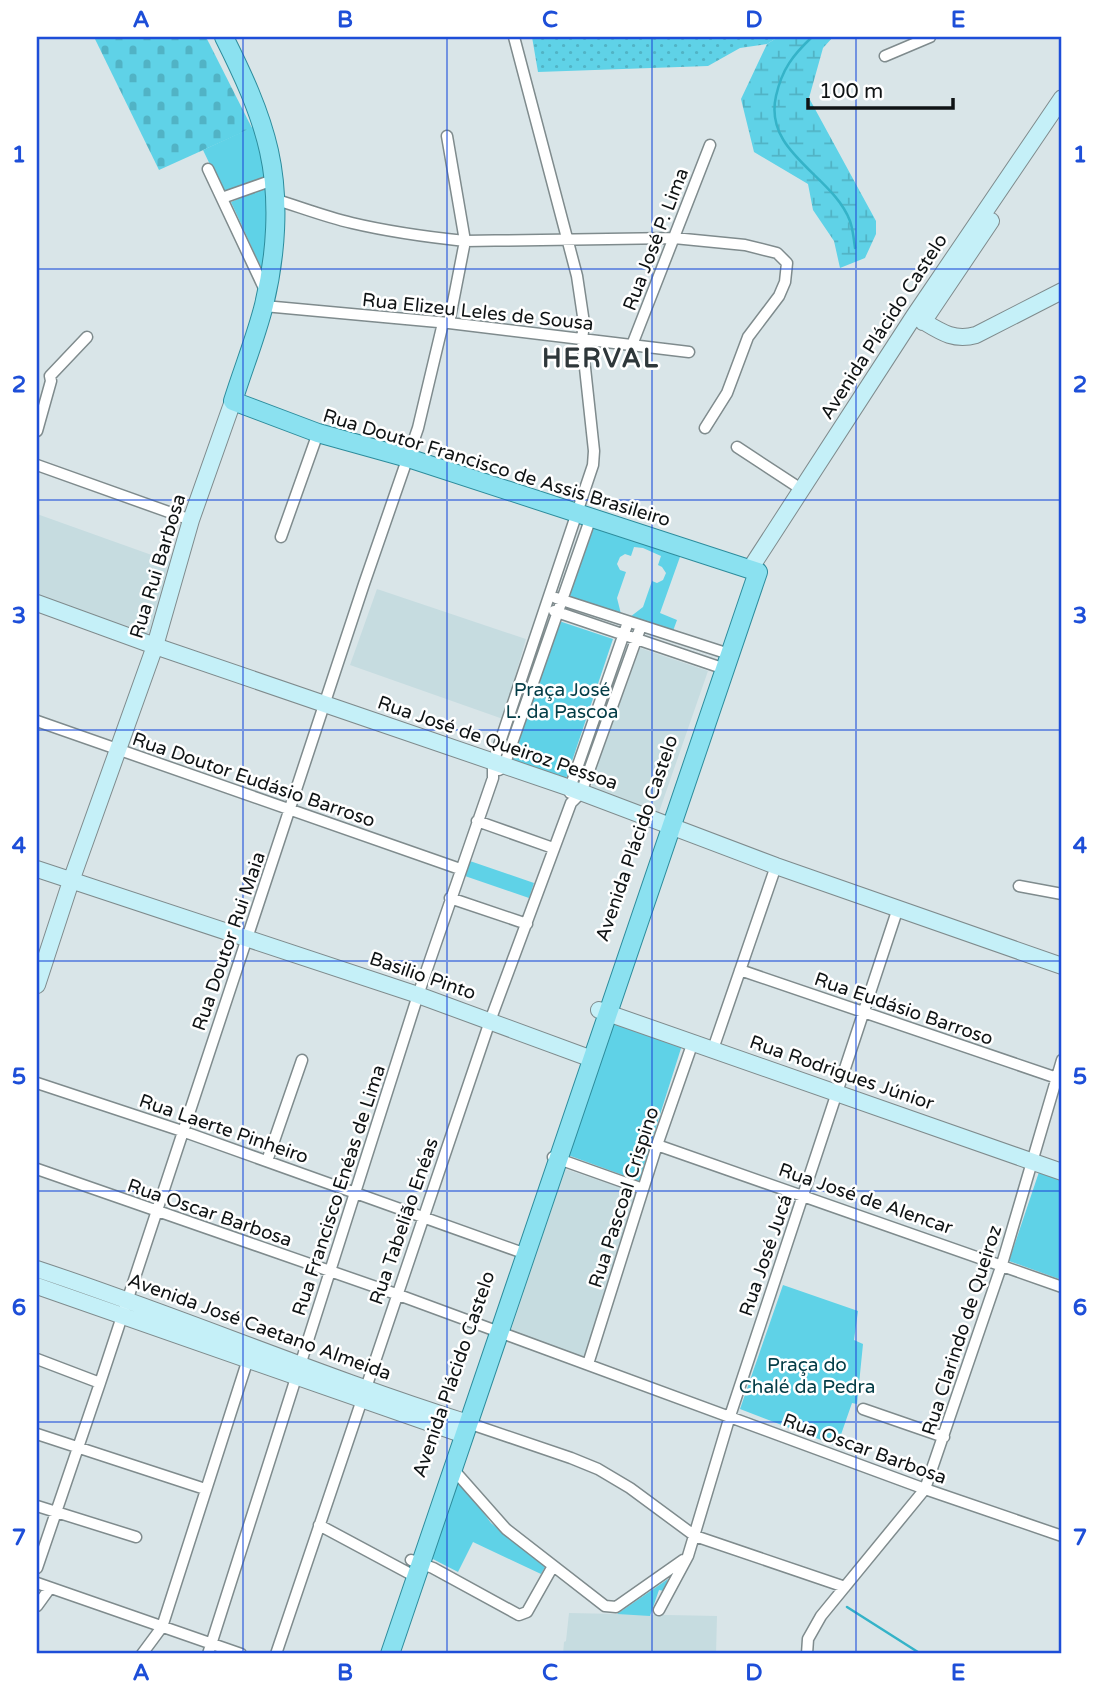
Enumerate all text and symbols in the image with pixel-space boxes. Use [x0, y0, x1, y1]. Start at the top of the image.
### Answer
text: A [132, 6, 150, 34]
text: B [337, 6, 353, 34]
text: C [542, 6, 558, 34]
text: D [745, 6, 763, 34]
text: E [951, 6, 965, 34]
scale bar [808, 66, 954, 110]
text: 100 m [819, 79, 883, 104]
text: 1 [12, 141, 26, 169]
text: 1 [1073, 141, 1087, 169]
street label: Rua José P. Lima [619, 165, 693, 314]
street label: Avenida Plácido Castelo [816, 230, 952, 423]
street label: Rua Elizeu Leles de Sousa [361, 289, 595, 335]
district label: HERVAL [542, 343, 660, 374]
text: 2 [12, 371, 26, 399]
text: 2 [1073, 371, 1087, 399]
street label: Rua Doutor Francisco de Assis Brasileiro [320, 404, 673, 531]
street label: Rua Rui Barbosa [126, 491, 190, 641]
text: 3 [12, 602, 26, 630]
text: 3 [1073, 602, 1087, 630]
park label: Praça José L. da Pascoa [506, 679, 618, 723]
street label: Rua José de Queiroz Pessoa [375, 691, 621, 794]
street label: Rua Doutor Eudásio Barroso [129, 728, 378, 832]
street label: Avenida Plácido Castelo [591, 732, 683, 944]
text: 4 [12, 832, 27, 860]
text: 4 [1073, 832, 1088, 860]
street label: Rua Doutor Rui Maia [188, 849, 270, 1034]
street label: Basilio Pinto [367, 947, 479, 1004]
street label: Rua Eudásio Barroso [811, 968, 996, 1050]
street label: Rua Rodrigues Júnior [747, 1031, 938, 1115]
street label: Rua Francisco Enéas de Lima [288, 1062, 390, 1318]
text: 5 [12, 1063, 26, 1091]
text: 5 [1073, 1063, 1087, 1091]
street label: Rua Laerte Pinheiro [136, 1090, 311, 1168]
street label: Rua Pascoal Crispino [584, 1104, 664, 1290]
street label: Rua Tabelião Enéas [365, 1135, 443, 1308]
street label: Rua José de Alencar [776, 1159, 956, 1239]
street label: Rua Oscar Barbosa [124, 1174, 295, 1251]
street label: Rua José Jucá [735, 1192, 797, 1319]
street label: Rua Clarindo de Queiroz [918, 1223, 1006, 1438]
street label: Avenida Plácido Castelo [408, 1268, 500, 1480]
street label: Avenida José Caetano Almeida [125, 1269, 394, 1385]
text: 6 [12, 1294, 26, 1322]
text: 6 [1073, 1294, 1087, 1322]
park label: Praça do Chalé da Pedra [739, 1354, 875, 1398]
street label: Rua Oscar Barbosa [780, 1409, 950, 1489]
text: 7 [12, 1524, 26, 1552]
text: 7 [1073, 1524, 1087, 1552]
text: A [132, 1659, 150, 1687]
text: B [337, 1659, 353, 1687]
text: C [542, 1659, 558, 1687]
text: D [745, 1659, 763, 1687]
text: E [951, 1659, 965, 1687]

